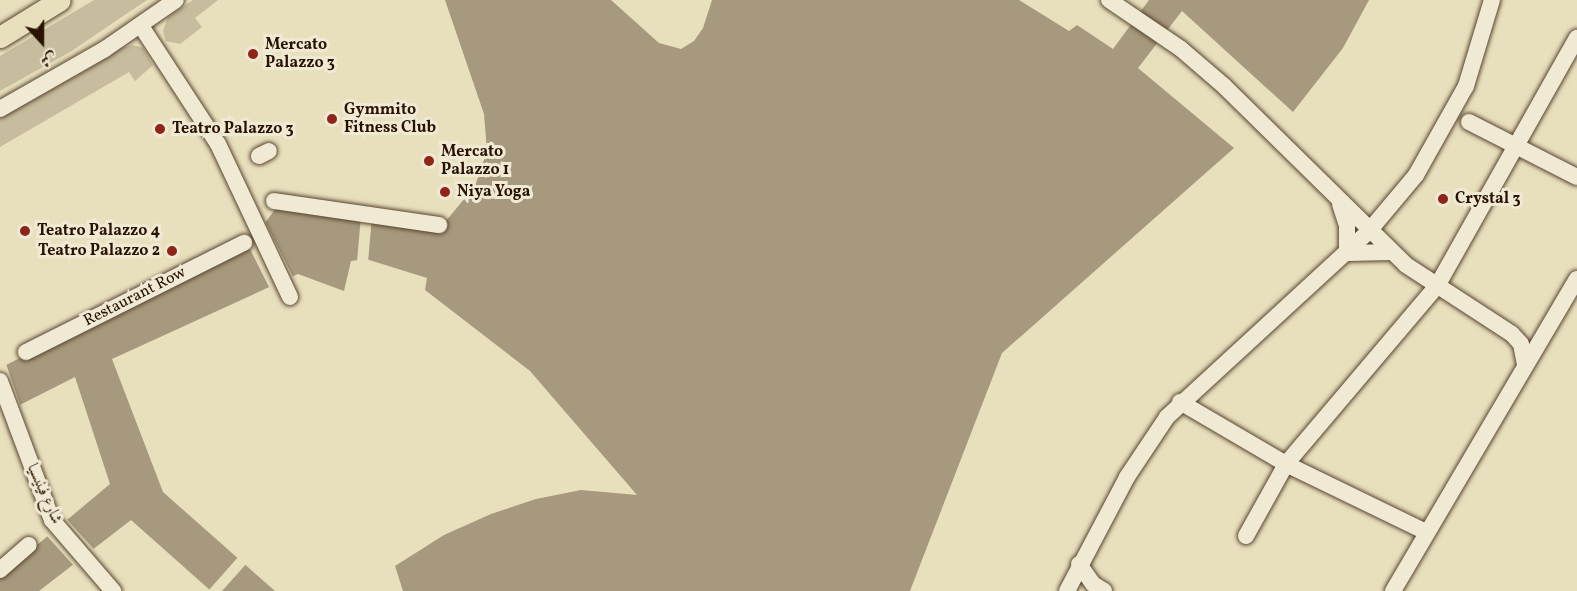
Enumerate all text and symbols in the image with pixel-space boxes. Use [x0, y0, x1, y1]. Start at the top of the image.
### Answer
north arrow [12, 12, 72, 72]
place label: Mercato Palazzo 3 [265, 35, 335, 73]
text: ش [37, 46, 60, 72]
marker: Mercato Palazzo 3 [246, 47, 260, 61]
place label: Gymmito Fitness Club [344, 100, 436, 138]
marker: Gymmito Fitness Club [325, 112, 339, 126]
place label: Teatro Palazzo 3 [172, 119, 294, 139]
marker: Teatro Palazzo 3 [153, 122, 167, 136]
place label: Mercato Palazzo 1 [441, 142, 509, 180]
marker: Mercato Palazzo 1 [422, 154, 436, 168]
place label: Niya Yoga [457, 182, 531, 202]
marker: Niya Yoga [438, 185, 452, 199]
place label: Crystal 3 [1455, 189, 1521, 209]
marker: Crystal 3 [1436, 192, 1450, 206]
place label: Teatro Palazzo 4 [37, 221, 160, 241]
marker: Teatro Palazzo 4 [18, 224, 32, 238]
place label: Teatro Palazzo 2 [38, 241, 160, 261]
marker: Teatro Palazzo 2 [165, 244, 179, 258]
street label: Restaurant Row [81, 263, 189, 331]
street label: شارع فينيسيا [22, 461, 66, 527]

